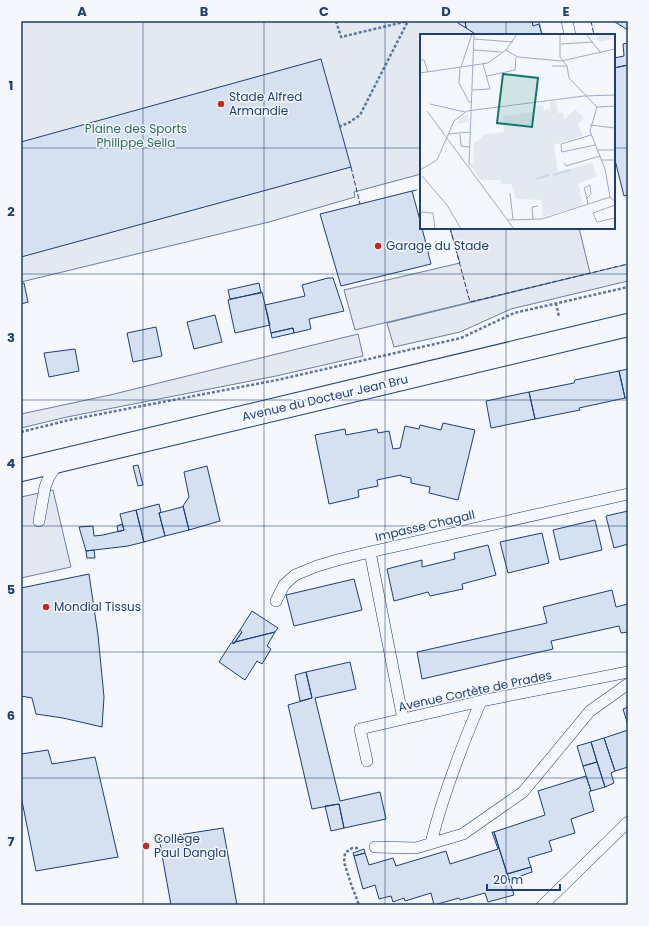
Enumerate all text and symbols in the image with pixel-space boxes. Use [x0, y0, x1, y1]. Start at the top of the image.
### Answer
text: A [77, 2, 87, 21]
text: B [200, 2, 209, 21]
text: C [319, 2, 329, 21]
text: D [441, 2, 451, 21]
text: E [562, 2, 570, 21]
inset map [420, 34, 615, 229]
text: 1 [9, 76, 13, 95]
place label: Stade Alfred Armandie [229, 88, 302, 119]
marker: Stade Alfred Armandie [216, 99, 226, 109]
park label: Plaine des Sports Philippe Sella [85, 120, 187, 151]
text: 2 [7, 202, 15, 221]
place label: Garage du Stade [386, 237, 489, 254]
marker: Garage du Stade [373, 241, 383, 251]
text: 3 [7, 328, 15, 347]
street label: Avenue du Docteur Jean Bru [240, 370, 410, 425]
text: 4 [7, 454, 16, 473]
street label: Impasse Chagall [373, 506, 476, 545]
text: 5 [7, 580, 15, 599]
place label: Mondial Tissus [54, 598, 141, 615]
marker: Mondial Tissus [41, 602, 51, 612]
street label: Avenue Cortète de Prades [397, 666, 553, 715]
text: 6 [7, 706, 15, 725]
place label: Collège Paul Dangla [154, 830, 226, 861]
text: 7 [8, 832, 15, 851]
marker: Collège Paul Dangla [141, 841, 151, 851]
scale bar [487, 866, 560, 892]
text: 20 m [493, 871, 523, 888]

